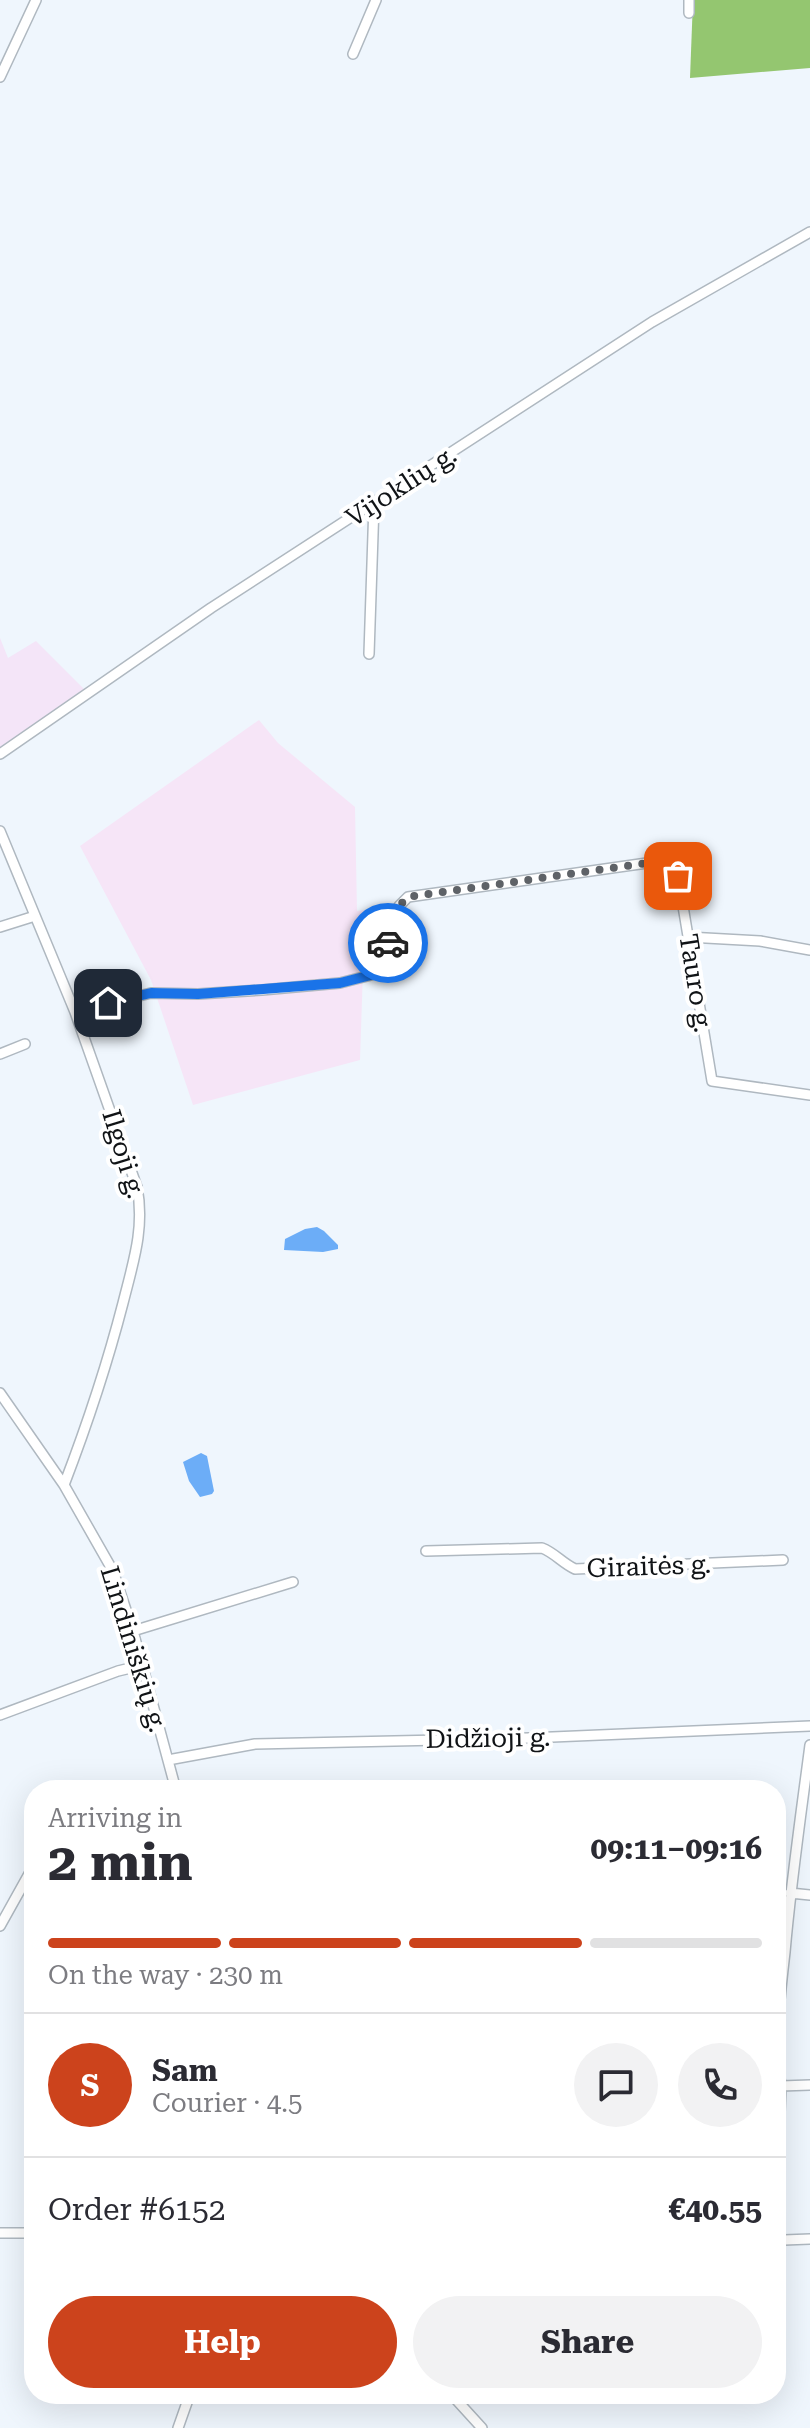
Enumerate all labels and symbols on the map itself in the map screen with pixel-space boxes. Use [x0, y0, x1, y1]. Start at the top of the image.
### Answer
street label: Vijoklių g. [340, 439, 462, 533]
pin [644, 842, 712, 910]
courier [348, 903, 428, 983]
street label: Tauro g. [673, 932, 719, 1034]
pin [74, 969, 142, 1037]
street label: Ilgoji g. [96, 1106, 152, 1202]
street label: Giraitės g. [586, 1549, 712, 1583]
street label: Lindiniškių g. [95, 1562, 173, 1736]
street label: Didžioji g. [425, 1722, 551, 1754]

